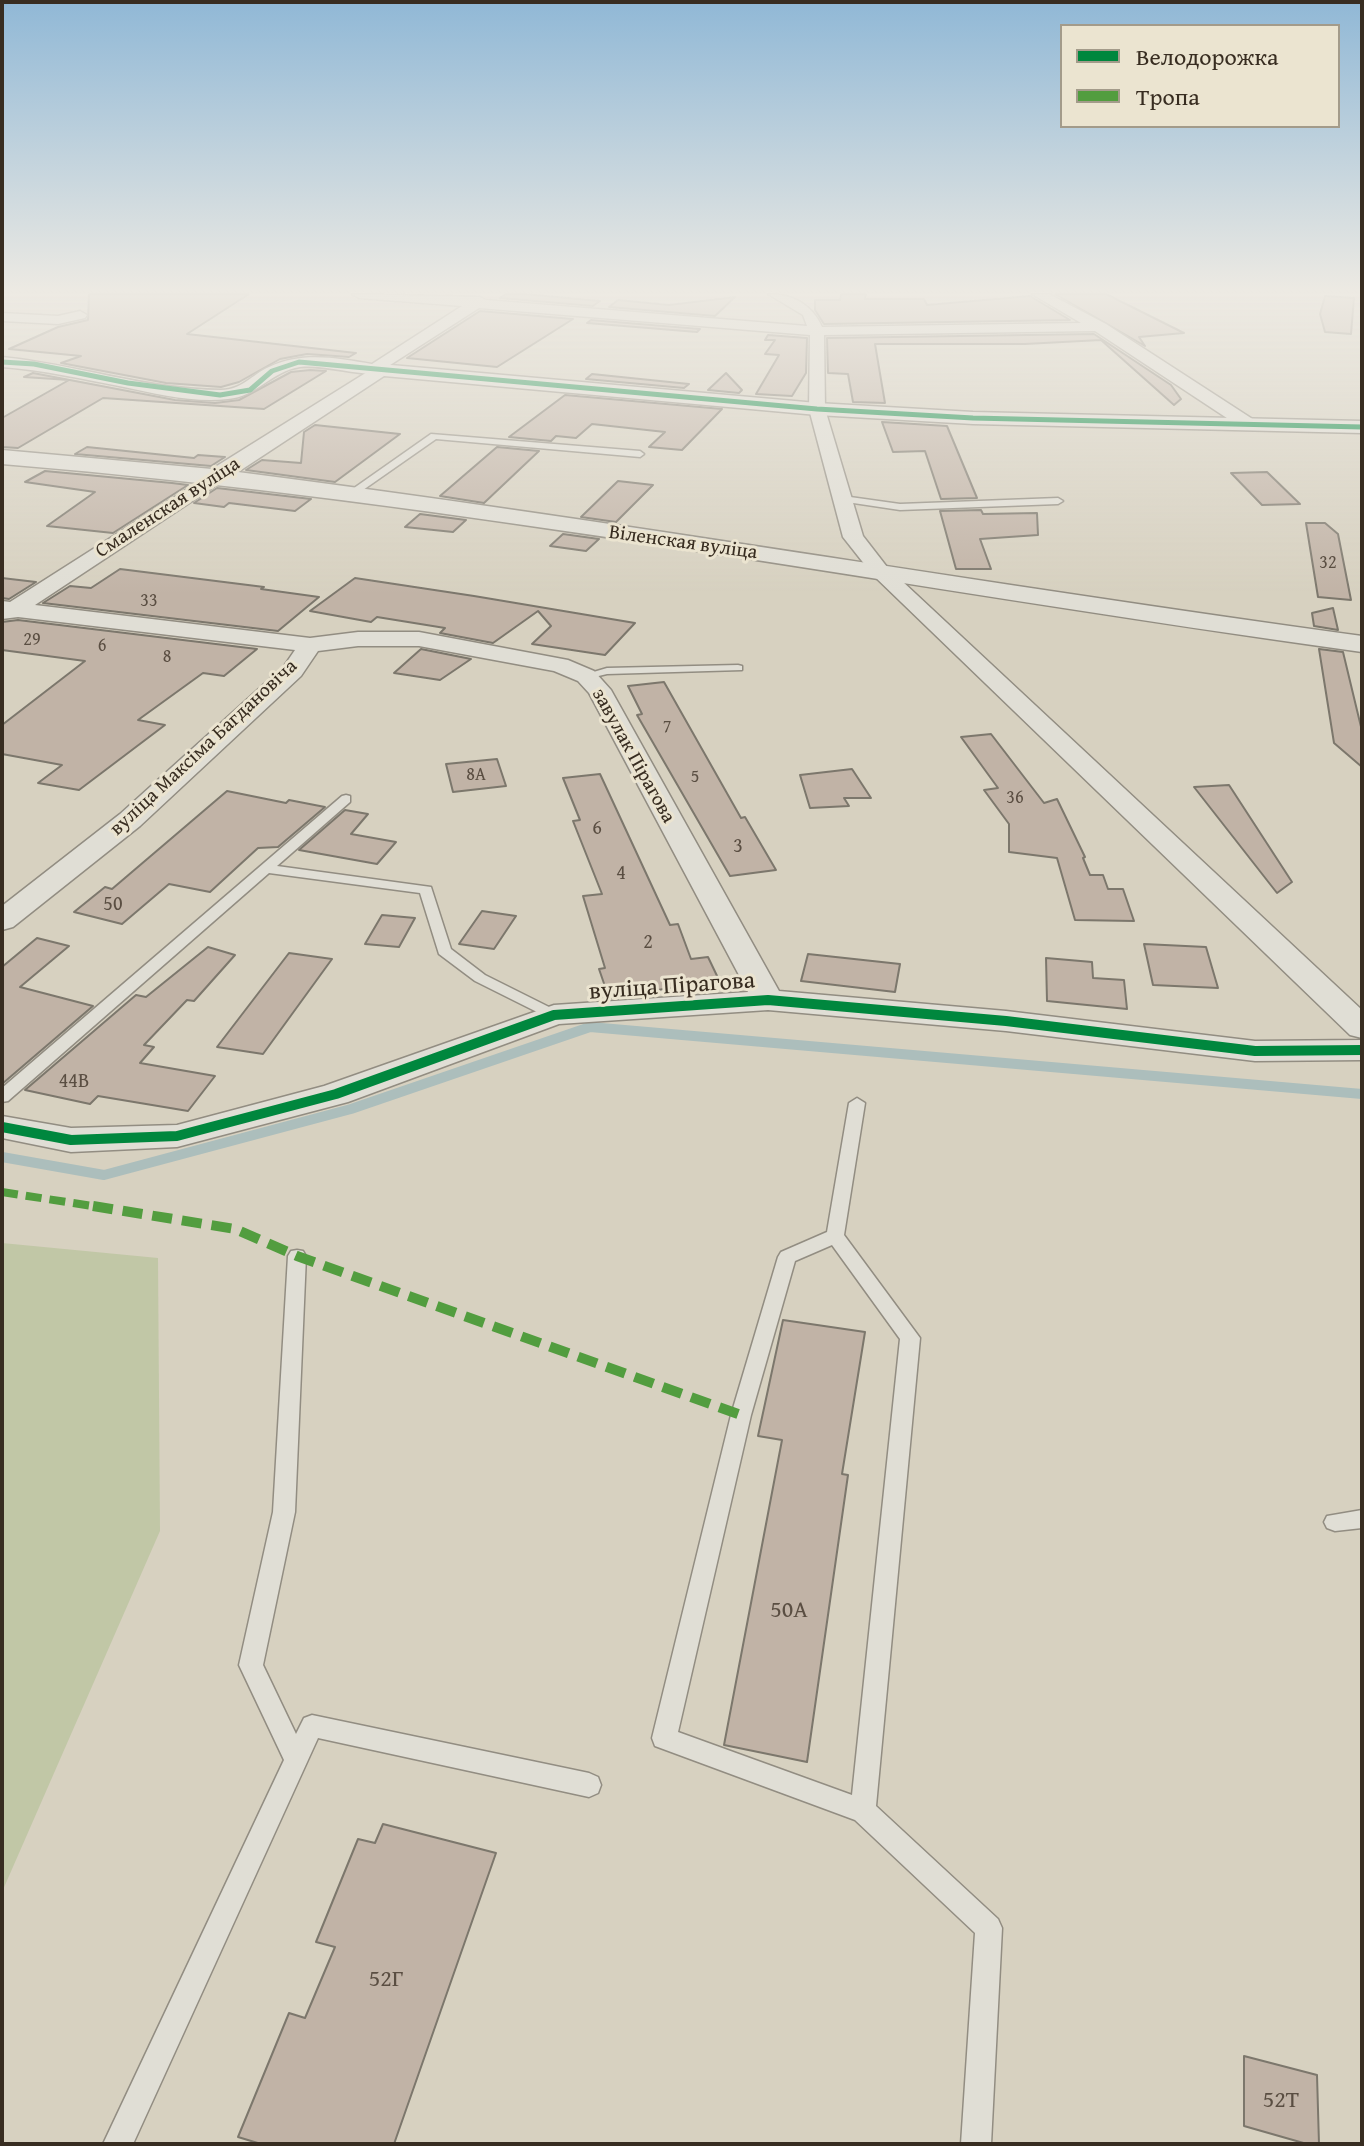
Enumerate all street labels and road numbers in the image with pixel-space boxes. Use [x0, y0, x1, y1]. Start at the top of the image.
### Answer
street label: Смаленская вуліца [91, 452, 245, 564]
street label: Віленская вуліца [607, 521, 759, 565]
street label: вуліца Максіма Багдановіча [105, 655, 303, 841]
street label: завулак Пірагова [586, 684, 680, 828]
street label: вуліца Пірагова [588, 967, 756, 1007]

